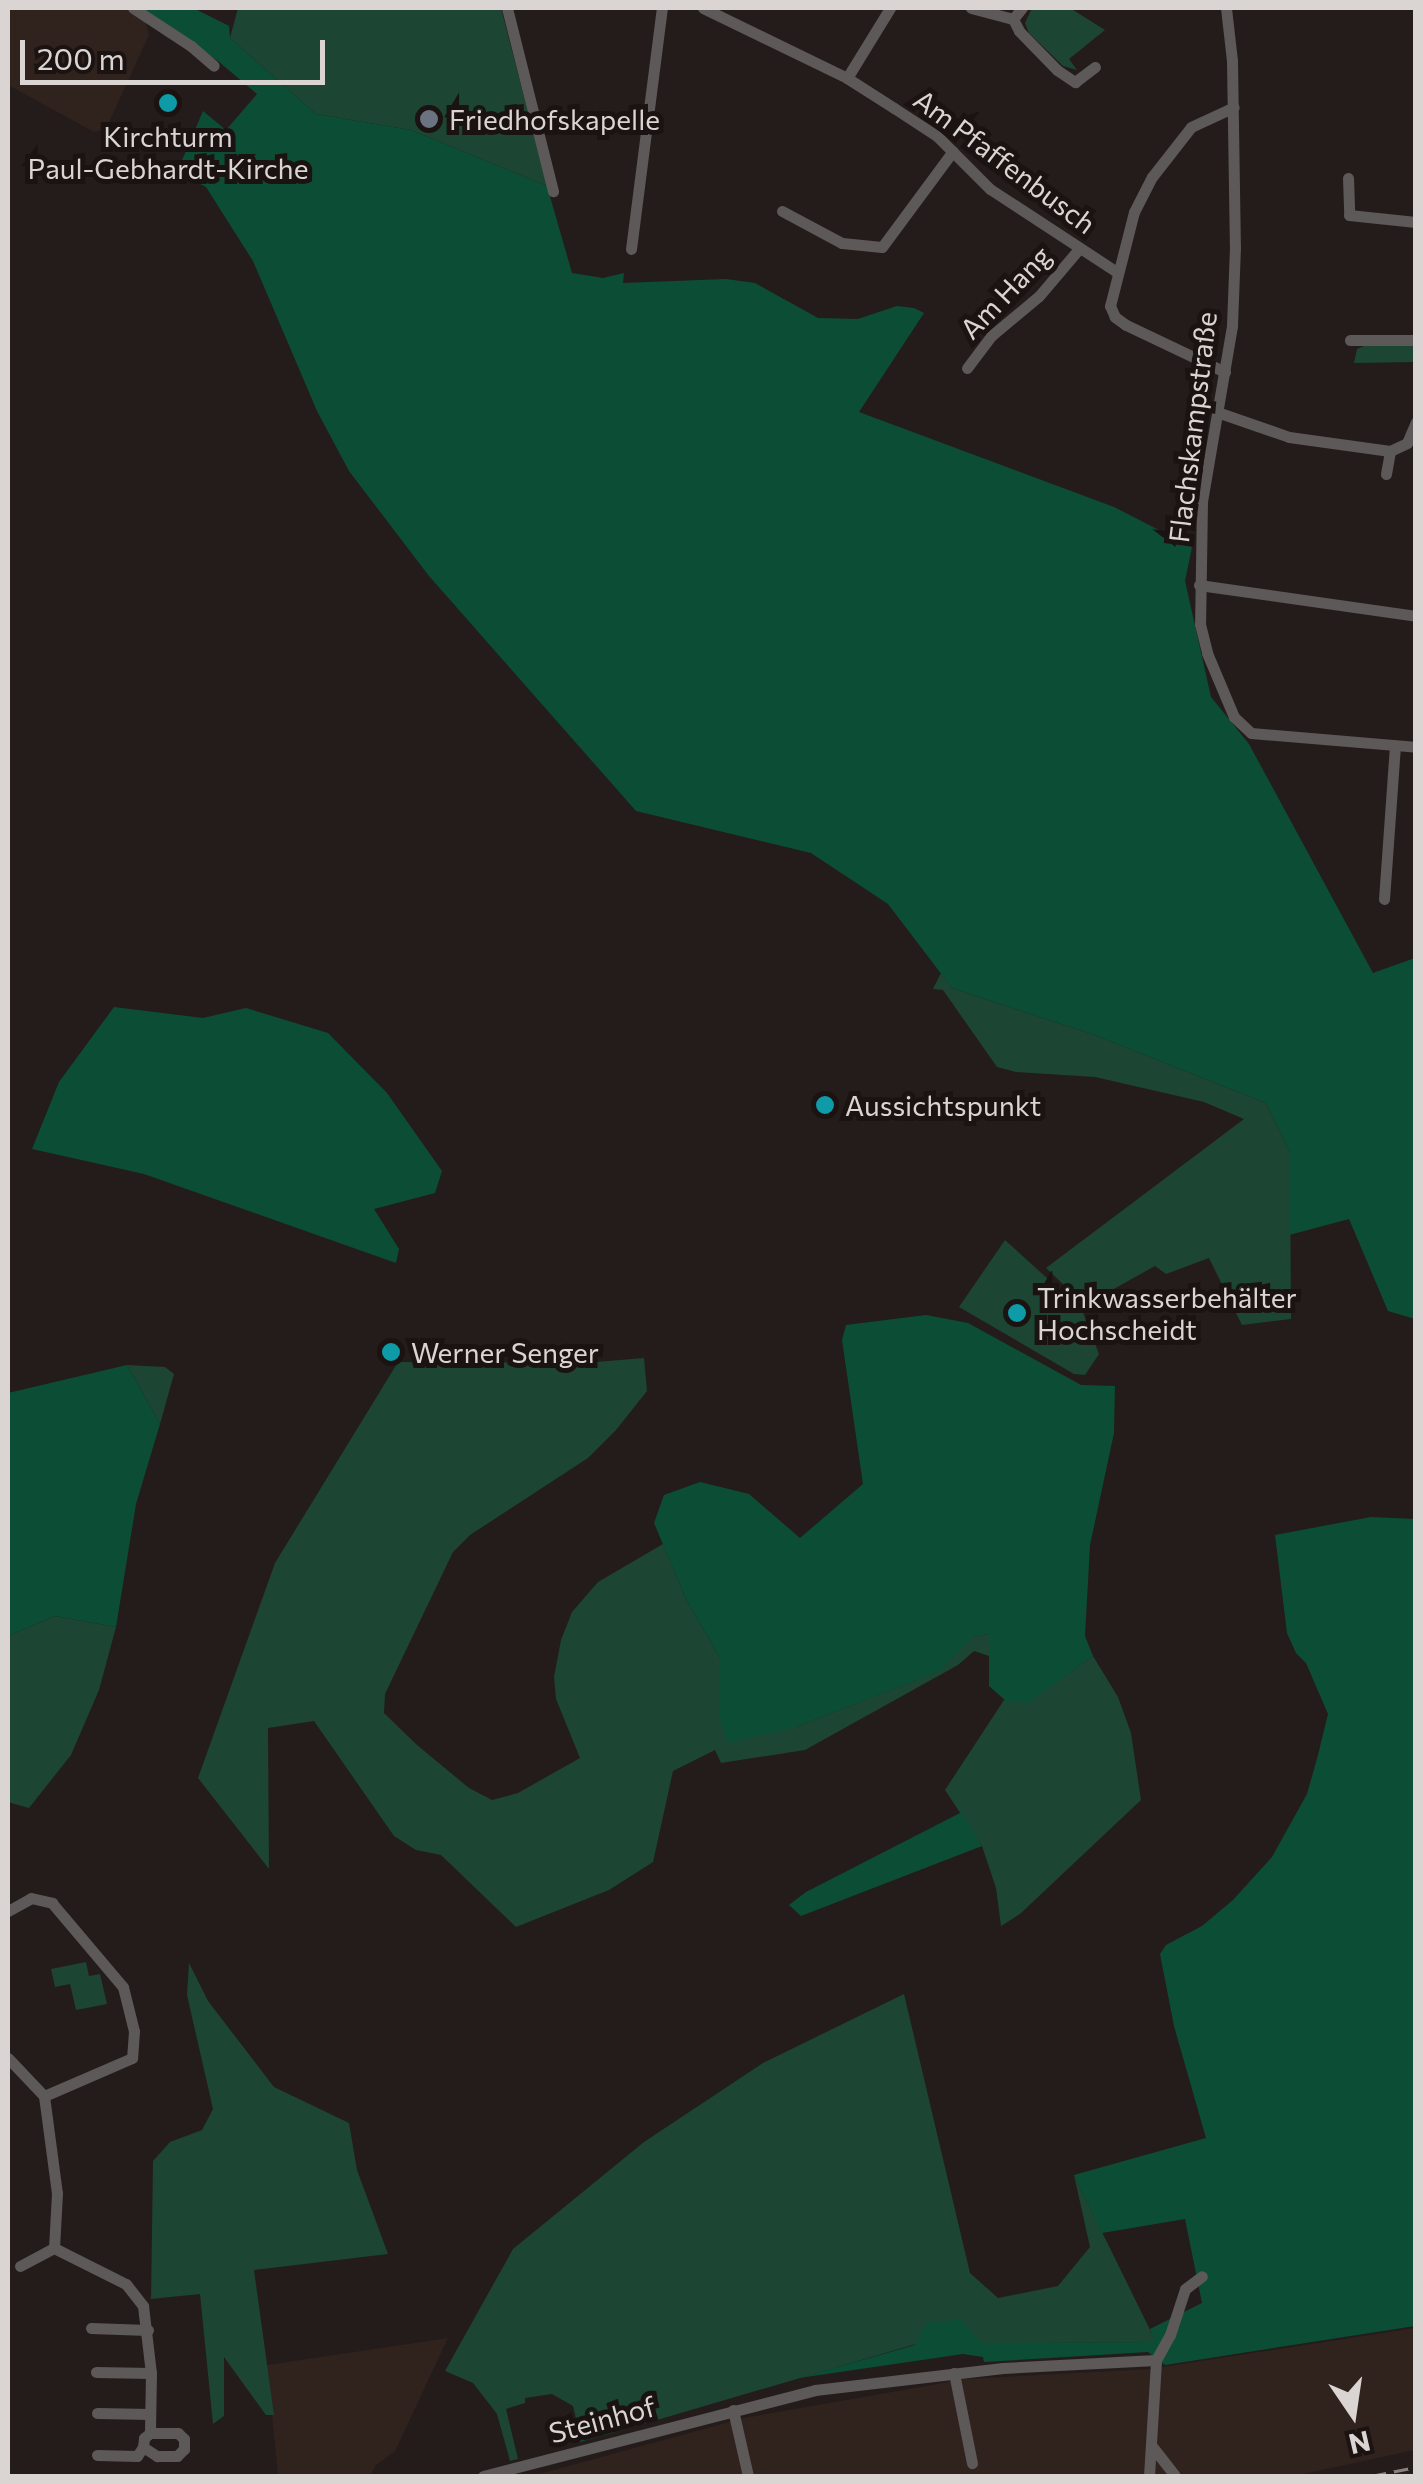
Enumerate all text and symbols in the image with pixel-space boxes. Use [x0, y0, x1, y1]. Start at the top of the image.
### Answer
scale bar [25, 20, 330, 82]
text: 200 m [37, 39, 125, 76]
street label: Am Pfaffenbusch [908, 82, 1102, 240]
marker: Kirchturm Paul-Gebhardt-Kirche [157, 92, 179, 114]
place label: Friedhofskapelle [449, 102, 660, 136]
marker: Friedhofskapelle [418, 108, 440, 130]
place label: Kirchturm Paul-Gebhardt-Kirche [28, 119, 308, 185]
street label: Am Hang [953, 239, 1057, 345]
street label: Flachskampstraße [1161, 310, 1223, 544]
place label: Aussichtspunkt [845, 1088, 1041, 1122]
marker: Aussichtspunkt [814, 1094, 836, 1116]
place label: Trinkwasserbehälter Hochscheidt [1037, 1280, 1297, 1346]
marker: Trinkwasserbehälter Hochscheidt [1006, 1302, 1028, 1324]
place label: Werner Senger [411, 1335, 599, 1369]
marker: Werner Senger [380, 1341, 402, 1363]
north arrow [1303, 2364, 1403, 2464]
street label: Steinhof [545, 2389, 659, 2449]
text: N [1346, 2424, 1374, 2462]

